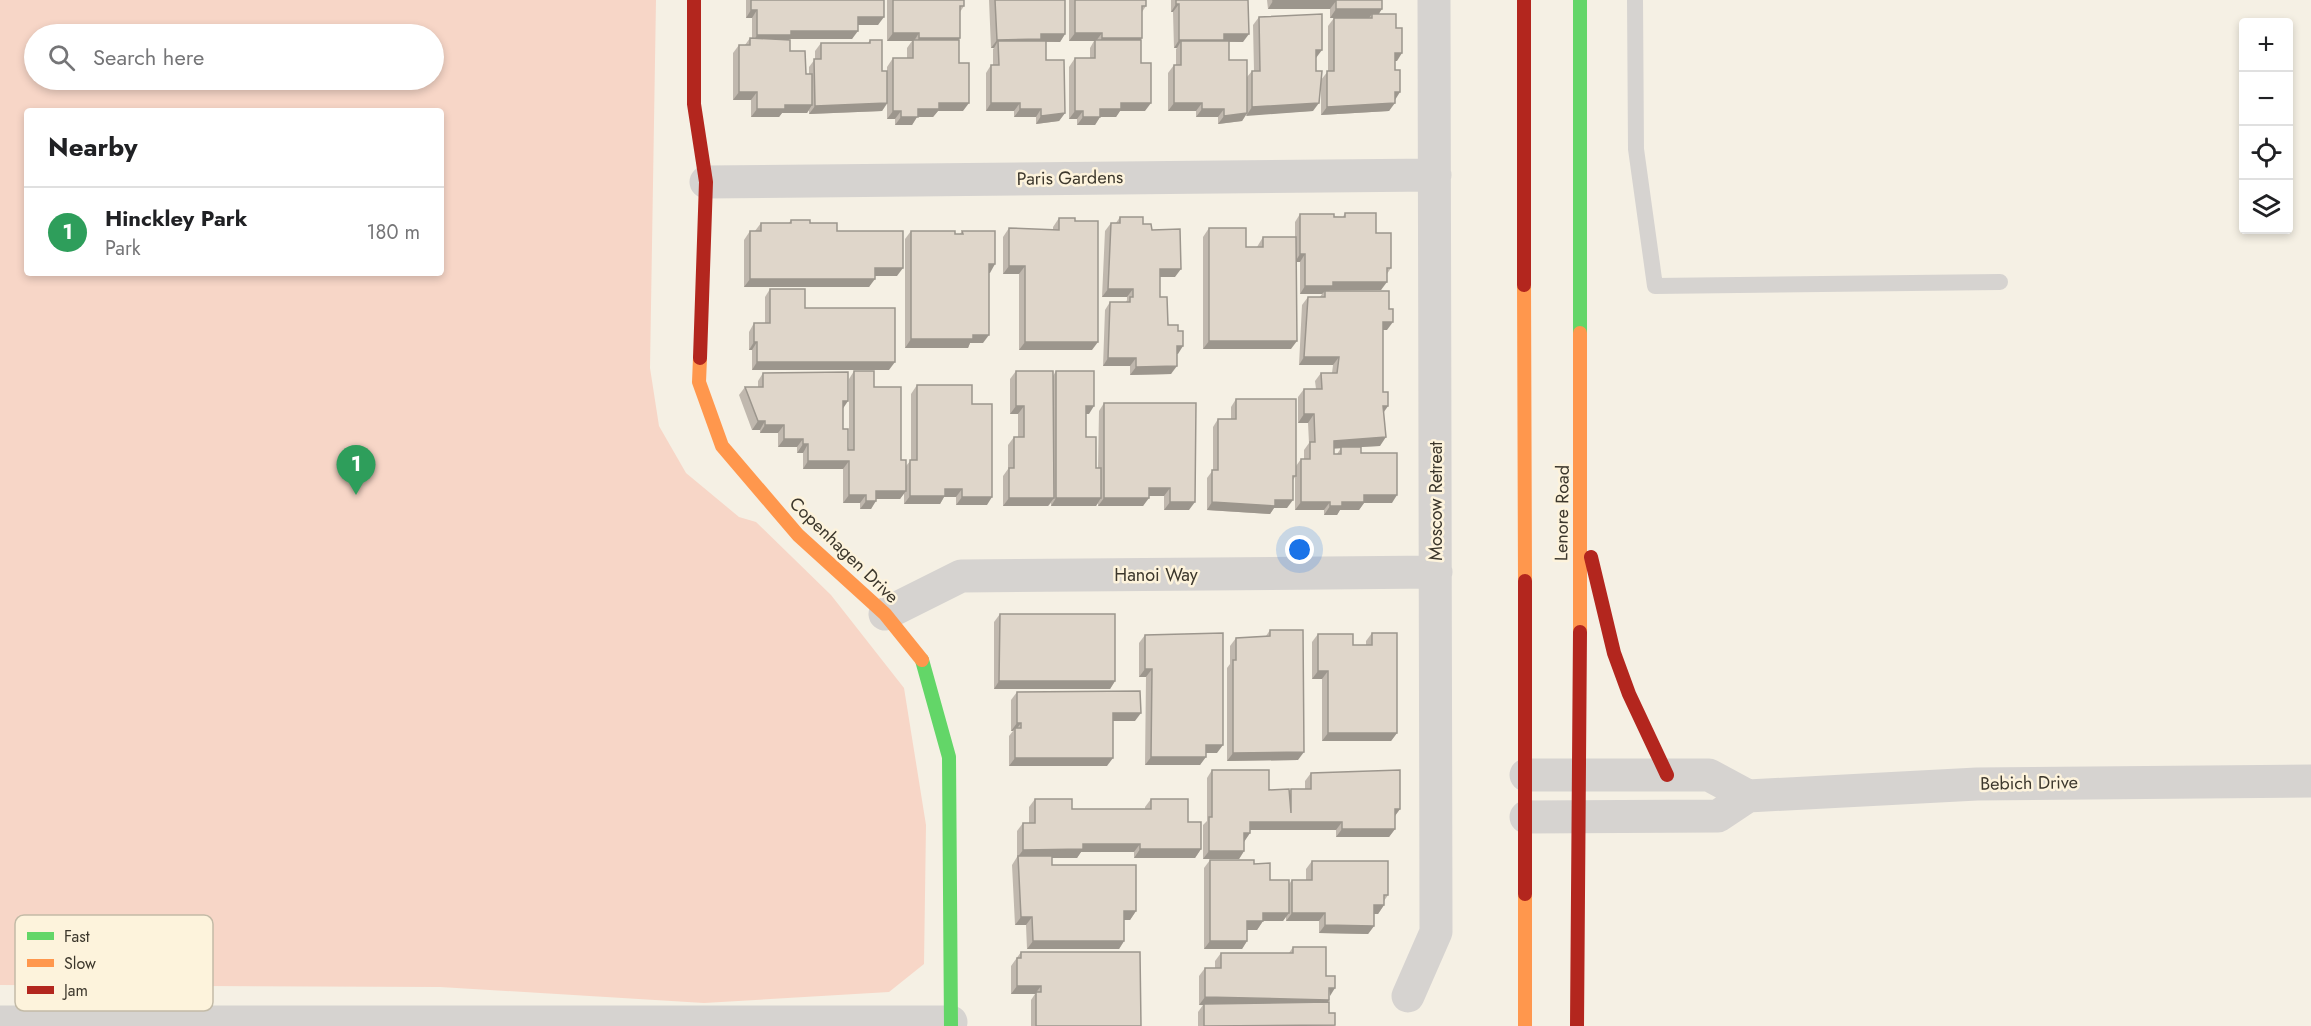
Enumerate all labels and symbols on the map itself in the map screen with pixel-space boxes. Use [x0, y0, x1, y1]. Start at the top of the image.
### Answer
street label: Paris Gardens [1017, 164, 1123, 192]
street label: Moscow Retreat [1423, 441, 1449, 561]
pin: 1 [336, 446, 376, 495]
street label: Lenore Road [1548, 465, 1576, 561]
street label: Copenhagen Drive [783, 491, 905, 609]
your location [1285, 535, 1314, 564]
street label: Hanoi Way [1114, 562, 1198, 588]
street label: Bebich Drive [1980, 769, 2078, 797]
legend [15, 915, 213, 1011]
text: Fast [64, 925, 90, 948]
text: Slow [64, 952, 96, 975]
text: Jam [62, 979, 88, 1002]

